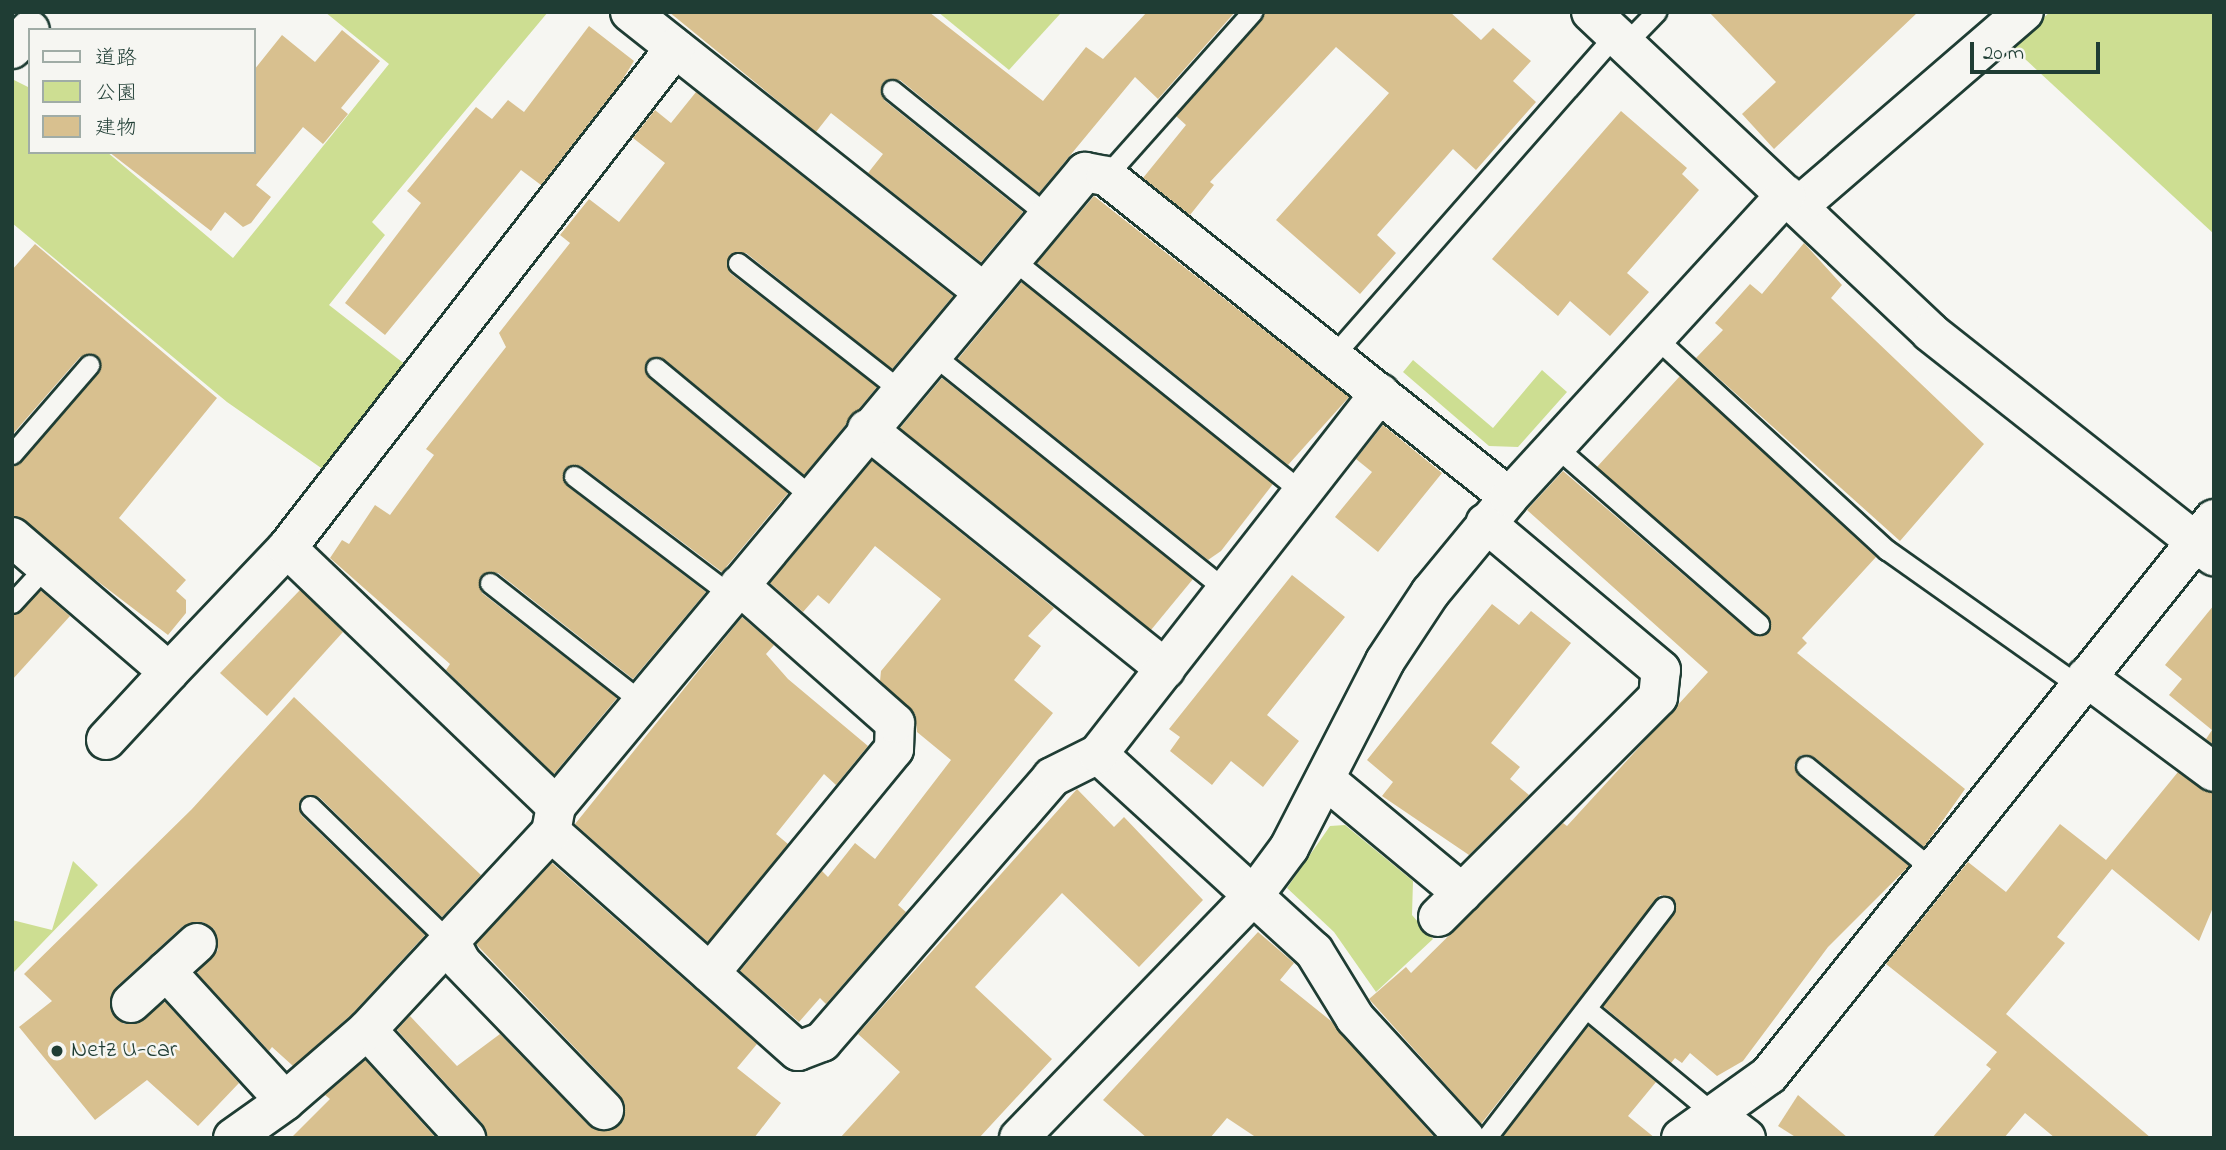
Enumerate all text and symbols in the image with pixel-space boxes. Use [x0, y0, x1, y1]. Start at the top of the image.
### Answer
legend [28, 28, 256, 154]
scale bar [1974, 28, 2104, 72]
text: 20 m [1983, 39, 2024, 69]
text: 道路 [95, 44, 137, 74]
text: 公園 [95, 79, 137, 109]
text: 建物 [95, 114, 137, 144]
place label: Netz U-car [71, 1037, 177, 1065]
marker: Netz U-car [49, 1043, 65, 1059]

